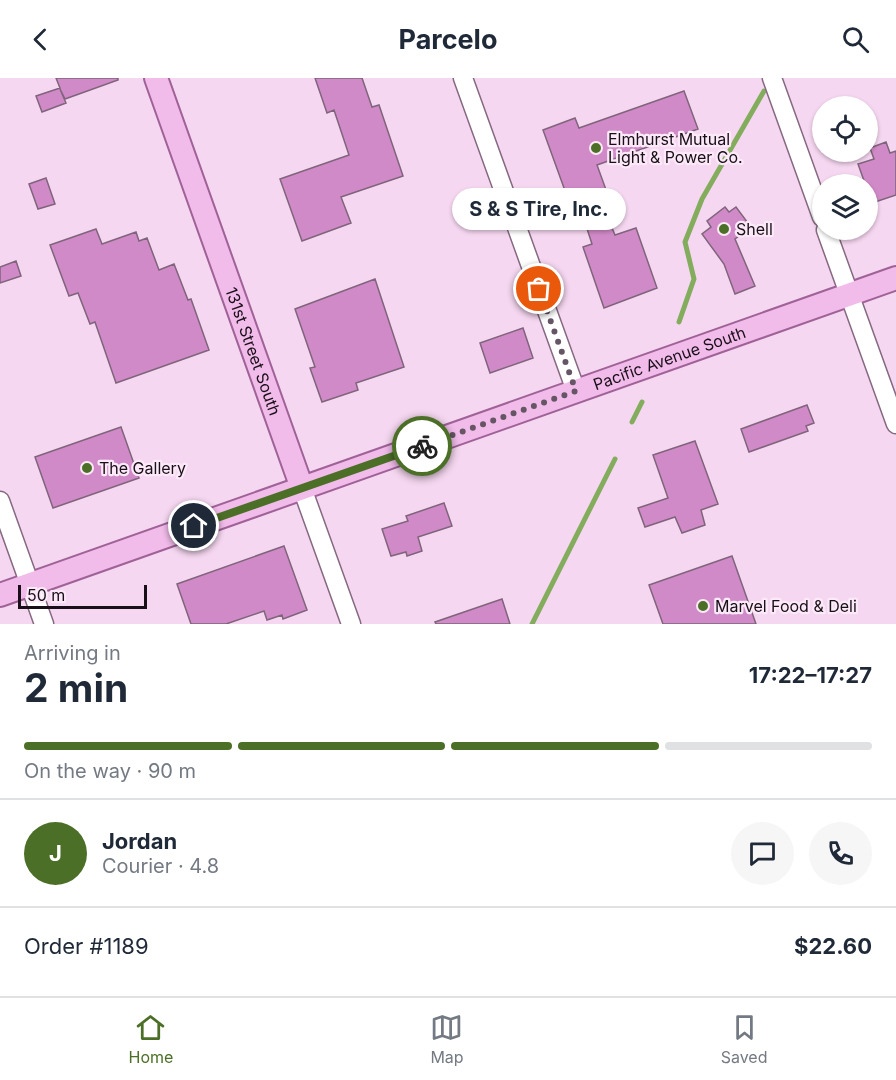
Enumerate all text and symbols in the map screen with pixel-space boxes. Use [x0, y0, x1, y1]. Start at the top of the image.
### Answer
icon: back [24, 23, 57, 56]
text: Parcelo [398, 23, 498, 56]
icon: search [839, 23, 872, 56]
map controls [812, 96, 878, 240]
button: locate [812, 96, 878, 162]
place label: Elmhurst Mutual Light & Power Co. [608, 129, 743, 167]
marker: Elmhurst Mutual Light & Power Co. [589, 141, 603, 155]
button: layers [812, 174, 878, 240]
callout: S & S Tire, Inc. [452, 187, 626, 229]
text: S & S Tire, Inc. [469, 197, 609, 221]
place label: Shell [736, 219, 773, 239]
marker: Shell [717, 222, 731, 236]
pin [513, 263, 564, 314]
icon: bag [522, 272, 555, 305]
street label: 131st Street South [221, 284, 285, 418]
street label: Pacific Avenue South [590, 322, 748, 394]
courier [392, 416, 452, 476]
icon: bike [406, 430, 439, 463]
place label: The Gallery [99, 458, 186, 478]
marker: The Gallery [80, 461, 94, 475]
pin [168, 500, 219, 551]
icon: home [177, 509, 210, 542]
scale bar [18, 582, 147, 610]
text: 50 m [27, 585, 65, 605]
place label: Marvel Food & Deli [715, 596, 857, 616]
marker: Marvel Food & Deli [696, 599, 710, 613]
text: Arriving in [24, 641, 121, 665]
text: 17:22–17:27 [749, 662, 872, 688]
text: 2 min [24, 664, 128, 711]
text: On the way · 90 m [24, 759, 196, 783]
button: chat [731, 822, 794, 885]
button: phone [809, 822, 872, 885]
text: Jordan [102, 828, 177, 854]
text: J [49, 840, 62, 866]
text: Courier · 4.8 [102, 854, 219, 878]
text: Order #1189 [24, 933, 149, 959]
text: $22.60 [794, 933, 872, 959]
tab: Home [129, 1011, 173, 1067]
tab: Map [430, 1011, 464, 1067]
tab: Saved [721, 1011, 767, 1067]

